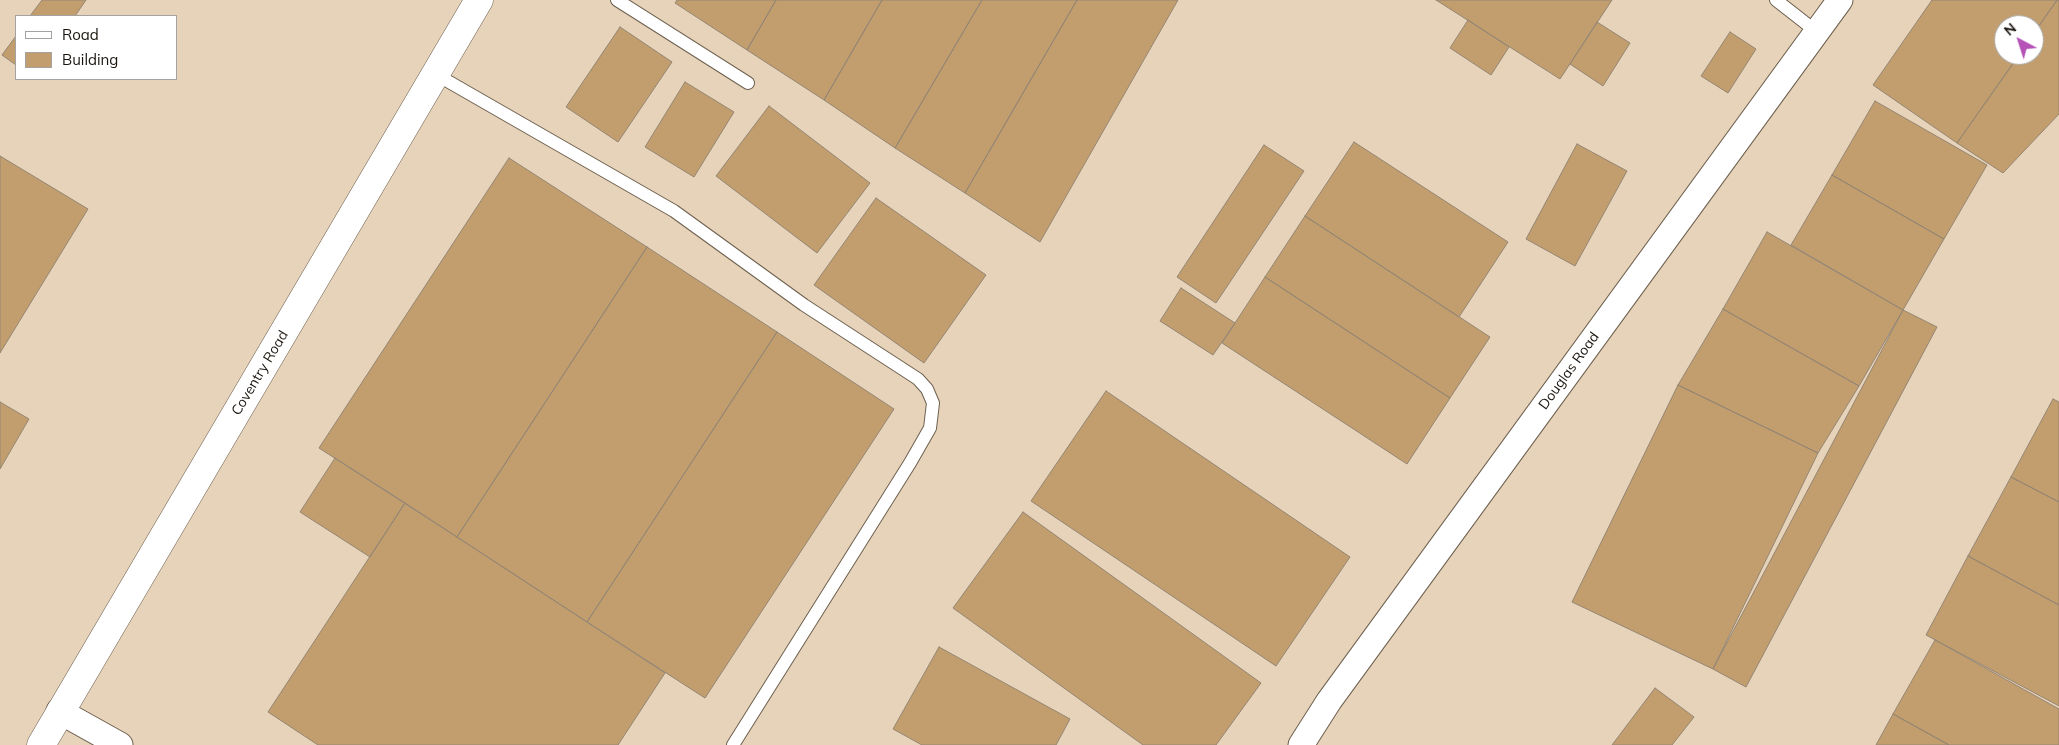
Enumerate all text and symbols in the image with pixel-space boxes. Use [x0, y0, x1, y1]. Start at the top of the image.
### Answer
legend [15, 15, 178, 80]
north arrow [1994, 15, 2044, 65]
text: N [2000, 19, 2020, 40]
text: Road [62, 25, 99, 44]
text: Building [62, 50, 118, 69]
street label: Coventry Road [228, 328, 292, 418]
street label: Douglas Road [1535, 329, 1603, 413]

